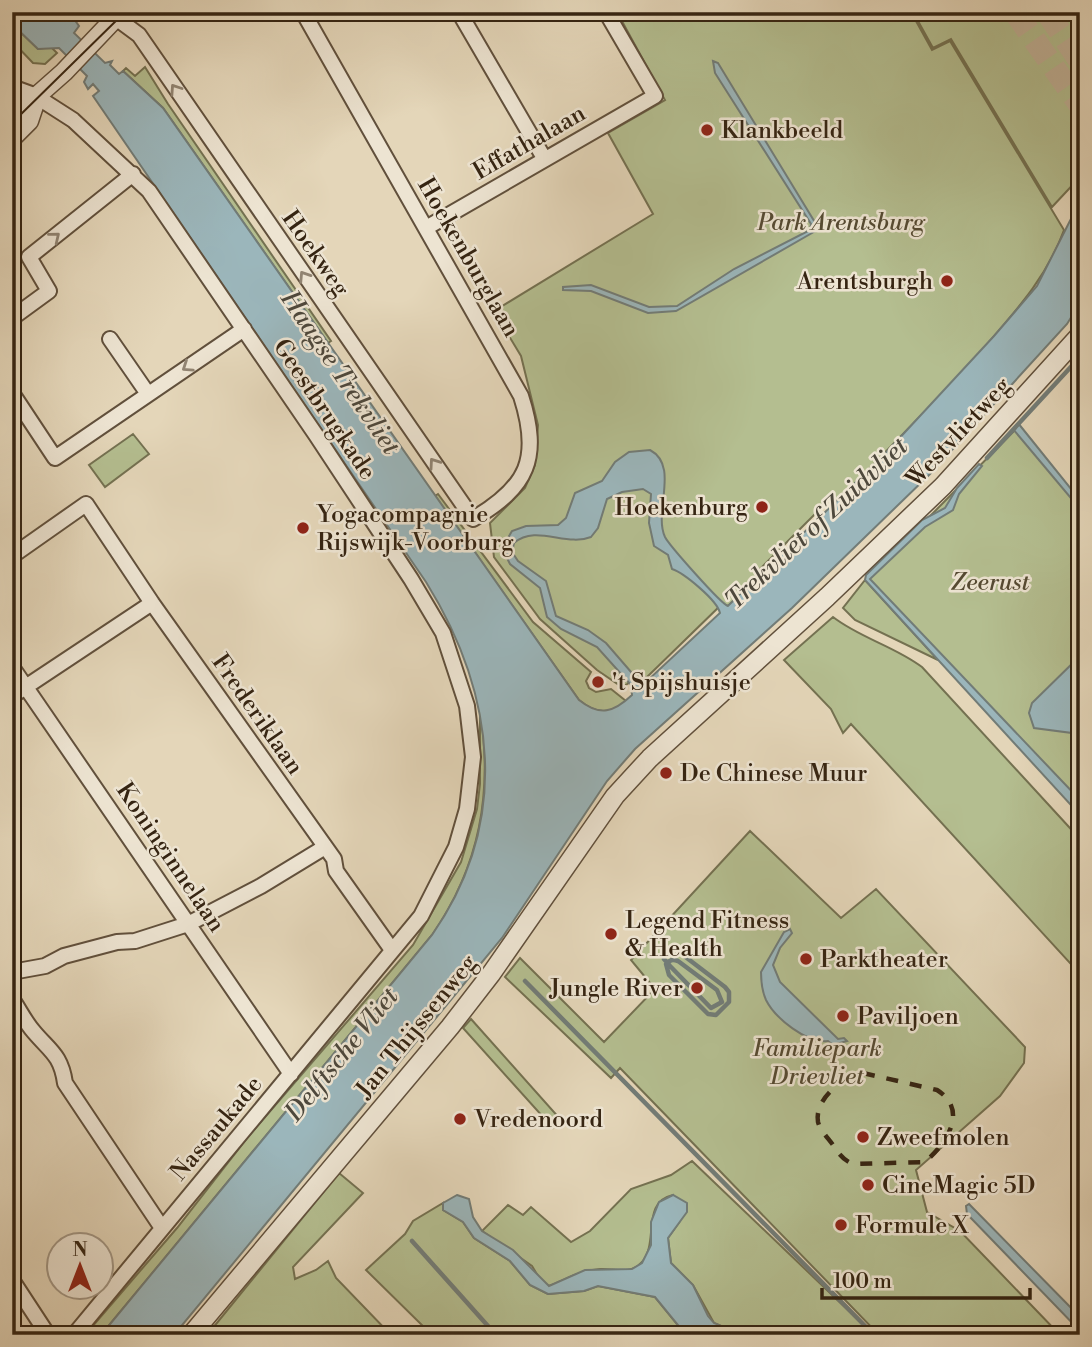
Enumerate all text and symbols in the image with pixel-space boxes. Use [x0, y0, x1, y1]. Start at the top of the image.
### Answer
one-way arrow [170, 84, 183, 97]
street label: Effathalaan [468, 99, 591, 187]
place label: Klankbeeld [721, 116, 844, 146]
marker: Klankbeeld [699, 122, 715, 138]
street label: Hoekenburglaan [410, 172, 526, 343]
street label: Hoekweg [275, 205, 356, 303]
park label: Park Arentsburg [756, 208, 926, 238]
one-way arrow [47, 233, 59, 246]
place label: Arentsburgh [796, 267, 933, 297]
one-way arrow [300, 271, 313, 284]
marker: Arentsburgh [939, 273, 955, 289]
water label: Haagse Trekvliet [273, 283, 407, 461]
street label: Geestbrugkade [266, 333, 382, 486]
one-way arrow [182, 359, 195, 371]
street label: Westvlietweg [899, 371, 1018, 495]
water label: Trekvliet of Zuidvliet [719, 430, 915, 617]
one-way arrow [430, 458, 442, 471]
place label: Hoekenburg [614, 493, 749, 523]
marker: Hoekenburg [754, 499, 770, 515]
place label: Yogacompagnie Rijswijk-Voorburg [315, 500, 514, 558]
marker: Yogacompagnie Rijswijk-Voorburg [295, 520, 311, 536]
park label: Zeerust [951, 568, 1030, 598]
street label: Frederiklaan [205, 648, 310, 781]
place label: 't Spijshuisje [612, 668, 751, 698]
marker: 't Spijshuisje [590, 674, 606, 690]
place label: De Chinese Muur [680, 759, 867, 789]
marker: De Chinese Muur [658, 765, 674, 781]
street label: Koninginnelaan [109, 777, 231, 938]
place label: Legend Fitness & Health [625, 906, 789, 964]
marker: Legend Fitness & Health [603, 926, 619, 942]
place label: Parktheater [820, 945, 948, 975]
street label: Jan Thijssenweg [349, 948, 484, 1105]
marker: Parktheater [798, 951, 814, 967]
place label: Jungle River [549, 974, 683, 1004]
marker: Jungle River [689, 980, 705, 996]
water label: Delftsche Vliet [277, 981, 406, 1129]
place label: Paviljoen [857, 1002, 959, 1032]
marker: Paviljoen [835, 1008, 851, 1024]
park label: Familiepark Drievliet [752, 1034, 882, 1092]
street label: Nassaukade [164, 1070, 269, 1187]
place label: Vredenoord [473, 1105, 603, 1135]
marker: Vredenoord [452, 1111, 468, 1127]
place label: Zweefmolen [877, 1123, 1010, 1153]
marker: Zweefmolen [855, 1129, 871, 1145]
place label: CineMagic 5D [882, 1171, 1035, 1201]
marker: CineMagic 5D [860, 1177, 876, 1193]
place label: Formule X [855, 1211, 969, 1241]
marker: Formule X [833, 1217, 849, 1233]
north arrow [46, 1232, 116, 1302]
text: N [72, 1238, 88, 1262]
scale bar [822, 1256, 1031, 1300]
text: 100 m [833, 1269, 892, 1295]

